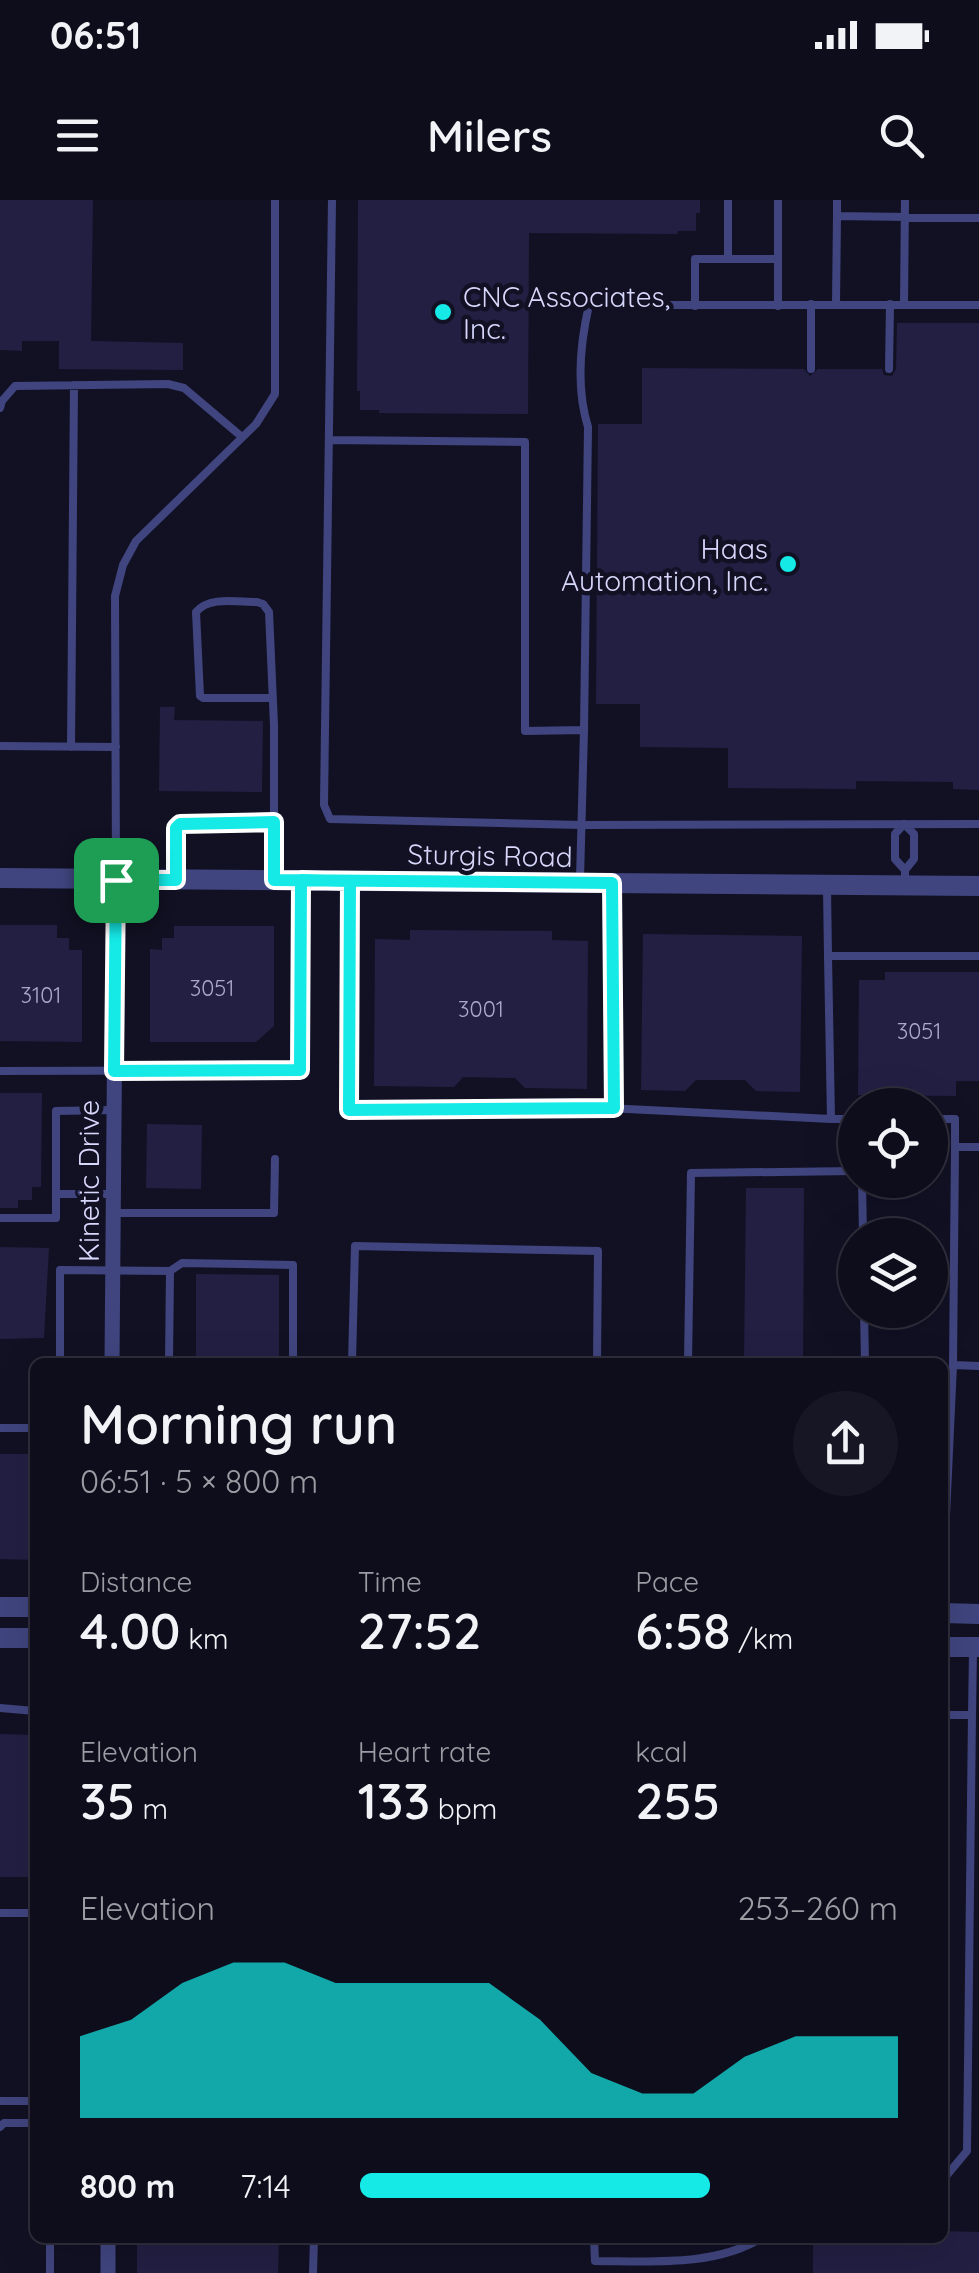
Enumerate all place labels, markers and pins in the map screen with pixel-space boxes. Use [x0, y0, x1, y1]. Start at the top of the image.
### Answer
place label: CNC Associates, Inc. [463, 279, 670, 346]
marker: CNC Associates, Inc. [432, 301, 454, 323]
place label: Haas Automation, Inc. [561, 531, 768, 598]
marker: Haas Automation, Inc. [777, 553, 799, 575]
pin [74, 838, 159, 923]

